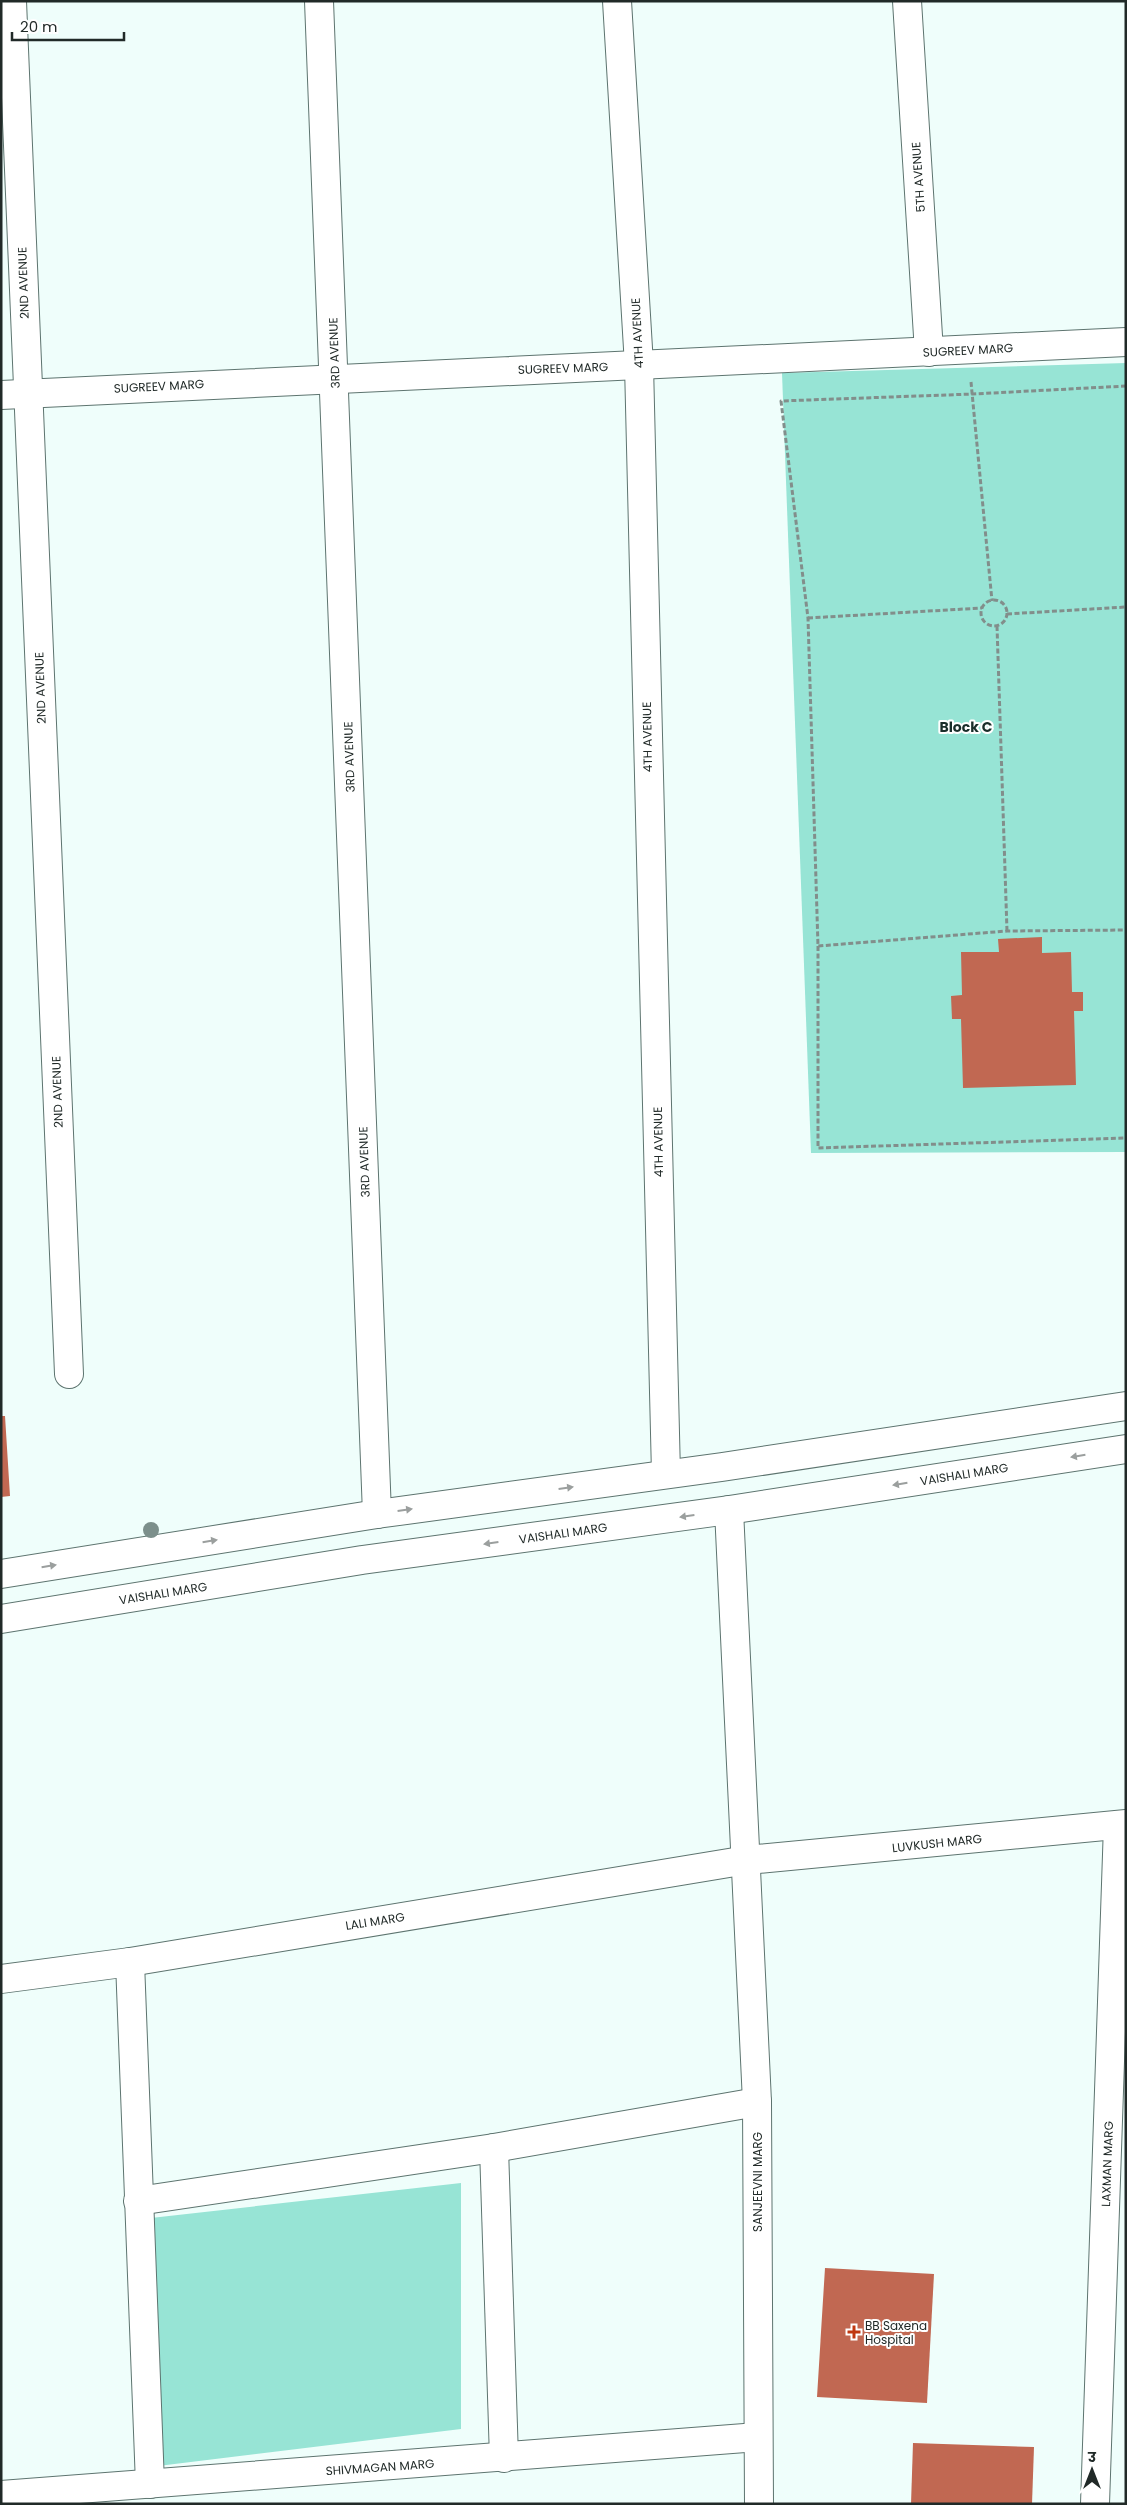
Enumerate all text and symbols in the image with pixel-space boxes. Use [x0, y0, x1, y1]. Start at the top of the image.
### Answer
scale bar [12, 10, 125, 42]
text: 20 m [20, 16, 58, 37]
street label: 5TH AVENUE [907, 141, 929, 213]
street label: 2ND AVENUE [13, 247, 33, 319]
street label: 4TH AVENUE [627, 297, 647, 369]
street label: 3RD AVENUE [324, 317, 344, 389]
street label: SUGREEV MARG [922, 339, 1014, 361]
street label: SUGREEV MARG [517, 358, 609, 378]
street label: SUGREEV MARG [113, 375, 205, 397]
street label: 2ND AVENUE [30, 652, 50, 724]
street label: 4TH AVENUE [638, 702, 656, 772]
district label: Block C [939, 717, 993, 737]
street label: 3RD AVENUE [339, 721, 359, 793]
street label: 2ND AVENUE [47, 1056, 67, 1128]
street label: 4TH AVENUE [649, 1107, 667, 1177]
street label: 3RD AVENUE [354, 1126, 374, 1198]
one-way arrow [1069, 1453, 1085, 1461]
street label: VAISHALI MARG [919, 1459, 1009, 1489]
one-way arrow [891, 1480, 907, 1488]
one-way arrow [558, 1484, 574, 1492]
one-way arrow [397, 1506, 413, 1514]
one-way arrow [679, 1512, 695, 1520]
street label: VAISHALI MARG [518, 1518, 608, 1548]
one-way arrow [202, 1536, 218, 1544]
one-way arrow [483, 1539, 499, 1547]
one-way arrow [42, 1562, 58, 1570]
street label: VAISHALI MARG [118, 1578, 208, 1608]
street label: LUVKUSH MARG [891, 1830, 983, 1856]
street label: LALI MARG [344, 1908, 406, 1934]
street label: LAXMAN MARG [1097, 2121, 1117, 2207]
street label: SANJEEVNI MARG [749, 2132, 766, 2232]
place label: BB Saxena Hospital [865, 2317, 927, 2348]
marker: BB Saxena Hospital [847, 2325, 861, 2339]
north arrow [1067, 2445, 1117, 2495]
text: उ [1087, 2447, 1097, 2467]
street label: SHIVMAGAN MARG [325, 2455, 435, 2479]

